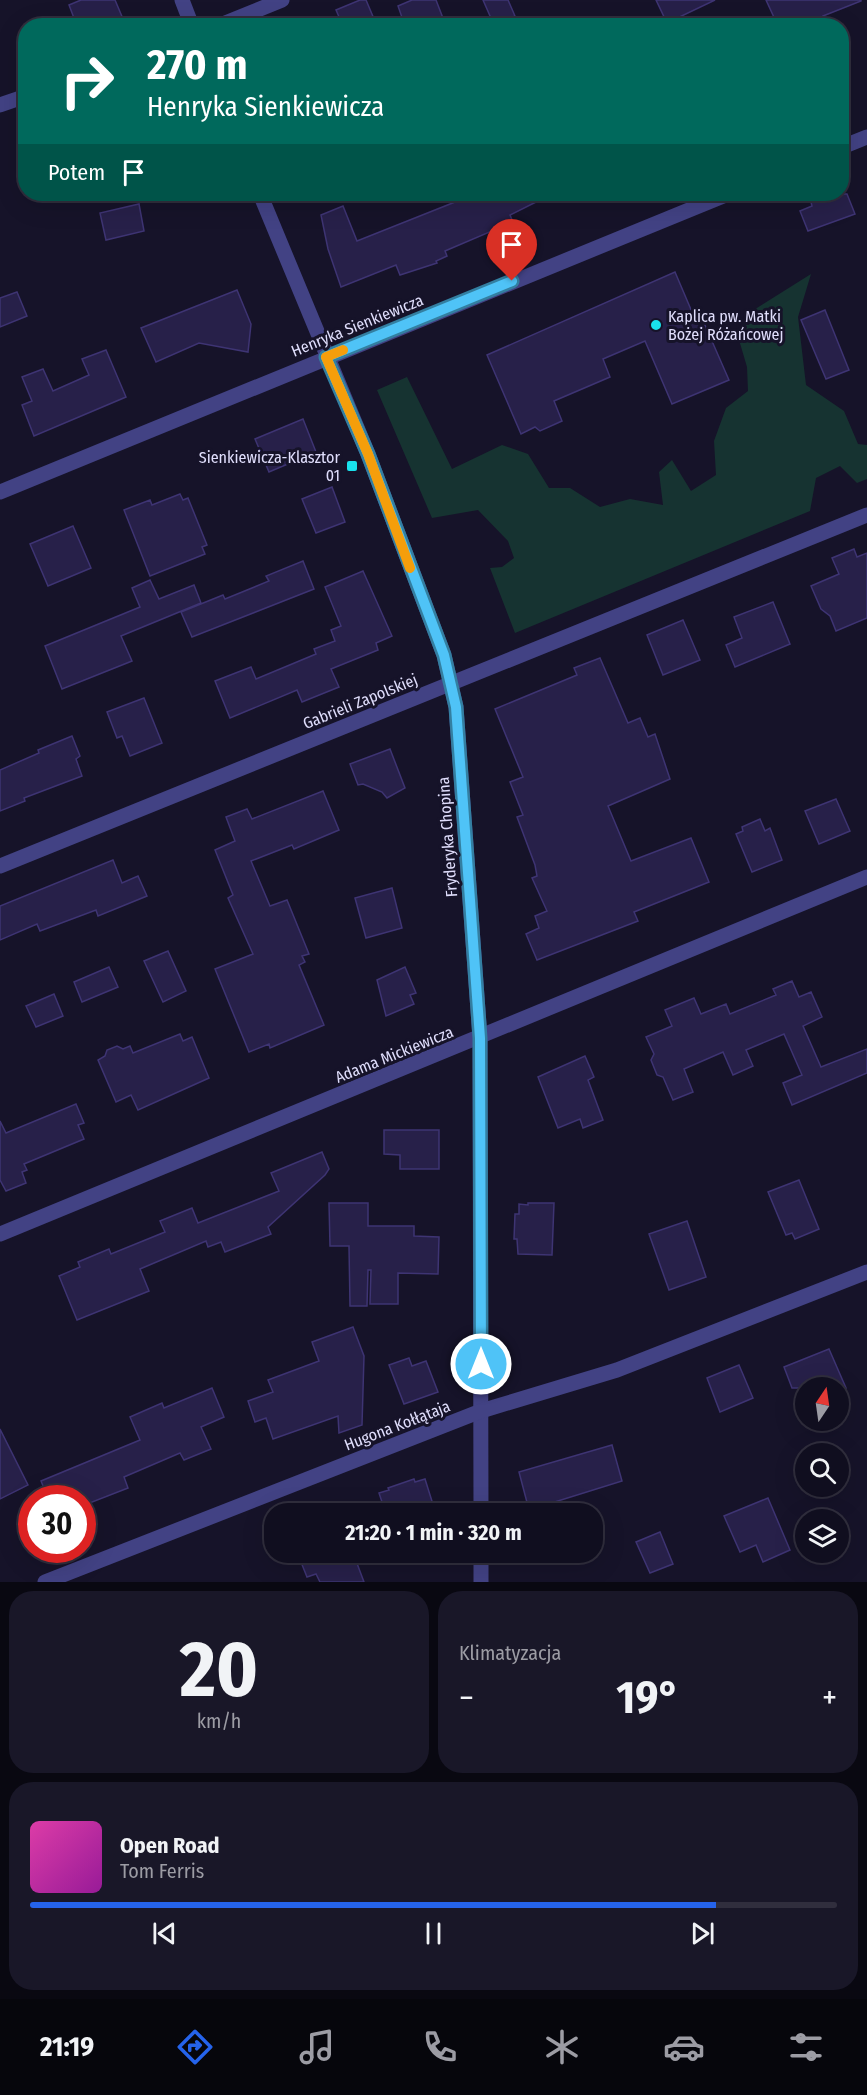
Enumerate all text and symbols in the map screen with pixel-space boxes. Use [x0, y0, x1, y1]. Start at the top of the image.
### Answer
text: 270 m [147, 40, 247, 90]
icon: right [48, 42, 126, 120]
text: Henryka Sienkiewicza [147, 91, 384, 123]
icon: arrive [117, 156, 150, 189]
text: Potem [48, 159, 105, 186]
pin [486, 219, 537, 281]
icon: arrive [495, 228, 528, 261]
street label: Henryka Sienkiewicza [288, 290, 426, 361]
place label: Kaplica pw. Matki Bożej Różańcowej [668, 307, 784, 344]
marker: Kaplica pw. Matki Bożej Różańcowej [649, 318, 663, 332]
place label: Sienkiewicza-Klasztor 01 [199, 448, 340, 485]
marker: Sienkiewicza-Klasztor 01 [345, 459, 359, 473]
street label: Gabrieli Zapolskiej [300, 670, 420, 733]
street label: Fryderyka Chopina [434, 776, 461, 898]
street label: Adama Mickiewicza [332, 1022, 456, 1087]
position arrow [449, 1332, 513, 1396]
north arrow [795, 1377, 849, 1431]
map controls [795, 1377, 849, 1563]
street label: Hugona Kołłątaja [342, 1396, 453, 1455]
button: search [795, 1443, 849, 1497]
speed limit sign: 30 [18, 1485, 96, 1563]
button: layers [795, 1509, 849, 1563]
text: 21:20 · 1 min · 320 m [345, 1519, 522, 1546]
text: 20 [180, 1623, 258, 1717]
text: Klimatyzacja [459, 1641, 561, 1665]
text: 19° [616, 1671, 680, 1725]
text: − [459, 1678, 474, 1718]
text: + [822, 1678, 837, 1718]
text: km/h [197, 1709, 241, 1733]
text: Open Road [120, 1832, 220, 1859]
text: Tom Ferris [120, 1859, 204, 1883]
icon: previous [148, 1917, 181, 1950]
icon: pause [417, 1917, 450, 1950]
icon: next [686, 1917, 719, 1950]
icon: directions [174, 2026, 216, 2068]
icon: music [296, 2026, 338, 2068]
icon: phone [419, 2026, 461, 2068]
icon: climate [541, 2026, 583, 2068]
icon: car [663, 2026, 705, 2068]
icon: filters [785, 2026, 827, 2068]
text: 21:19 [40, 2031, 94, 2063]

